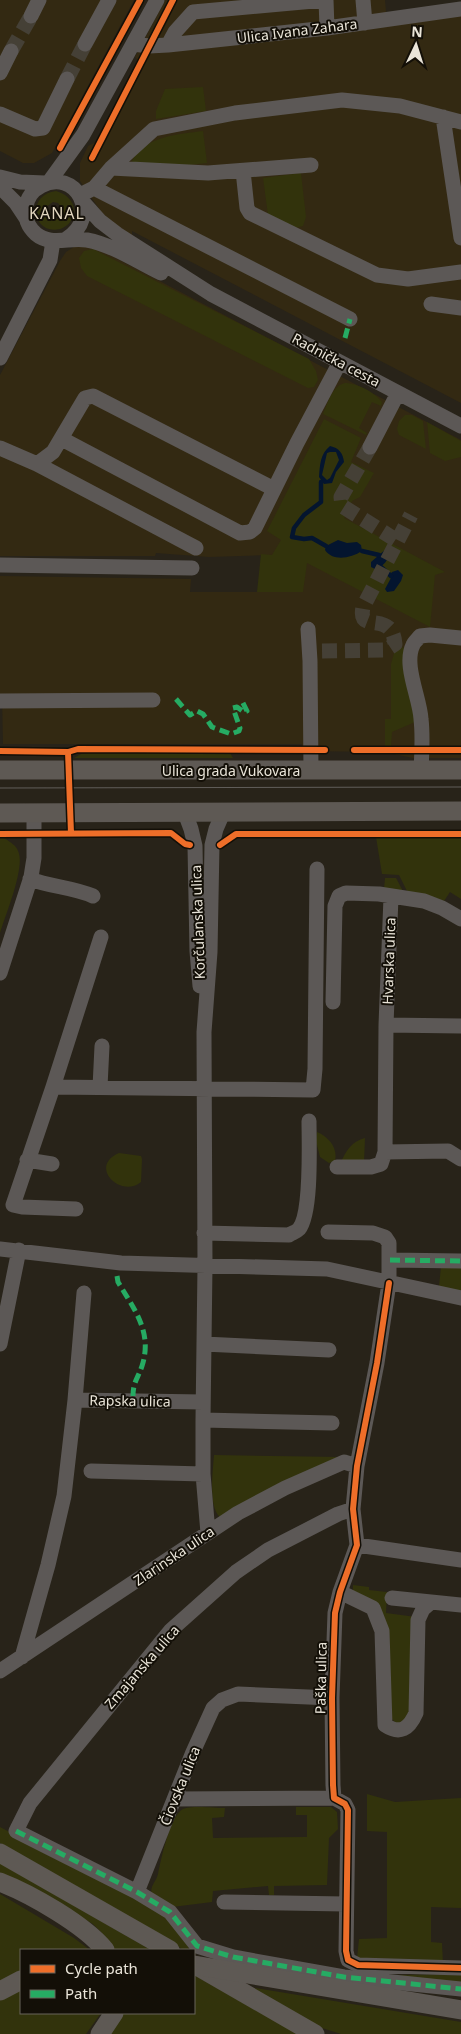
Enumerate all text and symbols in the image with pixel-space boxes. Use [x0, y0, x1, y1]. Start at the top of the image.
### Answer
street label: Ulica Ivana Zahara [236, 14, 358, 47]
north arrow [391, 20, 441, 70]
text: N [411, 22, 423, 41]
district label: KANAL [29, 202, 85, 224]
street label: Radnička cesta [289, 328, 384, 391]
street label: Ulica grada Vukovara [162, 761, 300, 780]
street label: Korčulanska ulica [186, 865, 209, 979]
street label: Hvarska ulica [377, 917, 400, 1005]
street label: Rapska ulica [89, 1390, 171, 1411]
street label: Zlarinska ulica [130, 1522, 218, 1590]
street label: Zmajanska ulica [100, 1621, 183, 1713]
street label: Paška ulica [310, 1642, 331, 1714]
street label: Čiovska ulica [155, 1743, 204, 1828]
legend [20, 1949, 195, 2014]
text: Cycle path [65, 1958, 138, 1978]
text: Path [65, 1983, 97, 2003]

